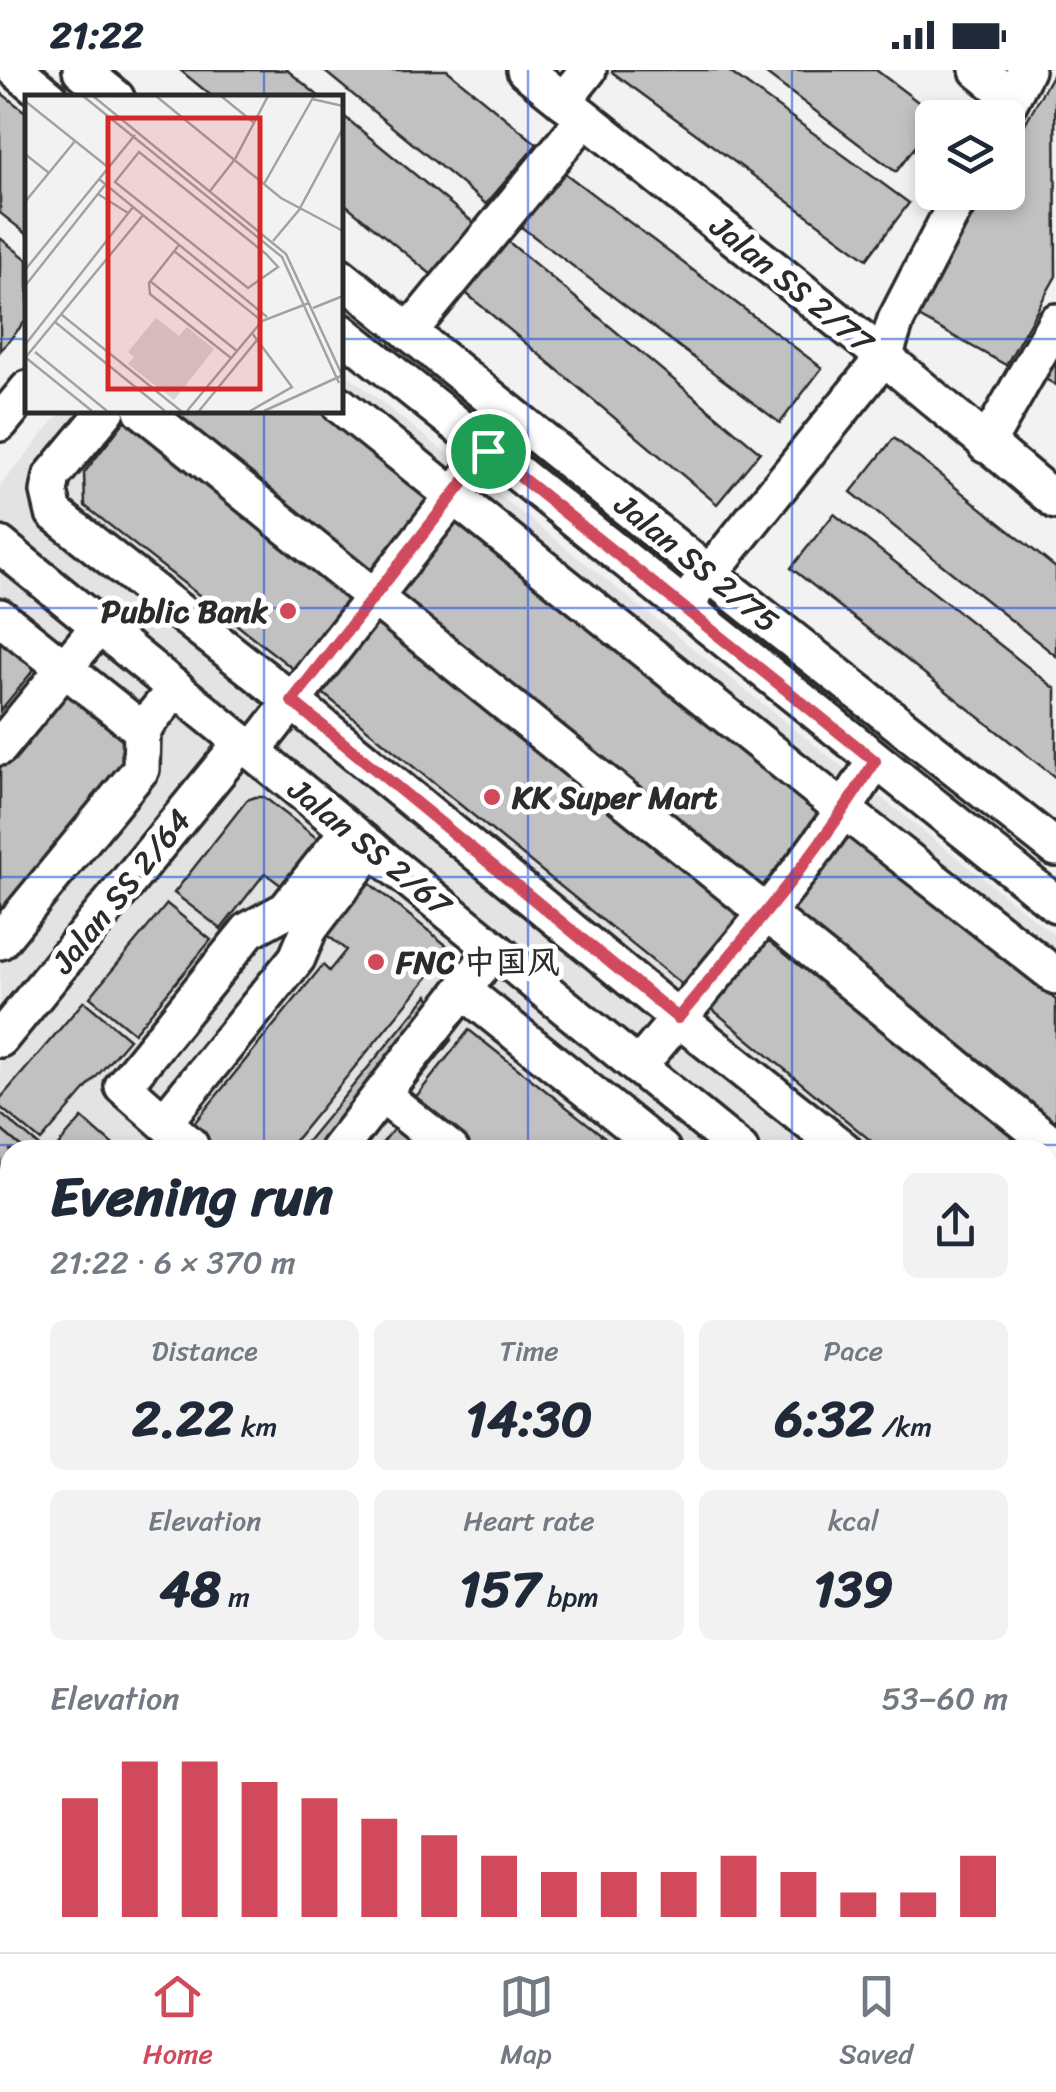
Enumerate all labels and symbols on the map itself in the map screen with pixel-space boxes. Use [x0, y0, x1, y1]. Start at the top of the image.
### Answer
inset map [25, 95, 342, 412]
street label: Jalan SS 2/77 [696, 199, 888, 370]
pin [446, 409, 531, 494]
street label: Jalan SS 2/75 [600, 478, 792, 648]
place label: Public Bank [101, 583, 269, 640]
marker: Public Bank [277, 600, 299, 622]
street label: Jalan SS 2/67 [274, 762, 466, 933]
place label: KK Super Mart [511, 769, 718, 826]
marker: KK Super Mart [481, 786, 503, 808]
street label: Jalan SS 2/64 [36, 796, 206, 988]
place label: FNC 中国风 [395, 934, 559, 991]
marker: FNC 中国风 [365, 951, 387, 973]

